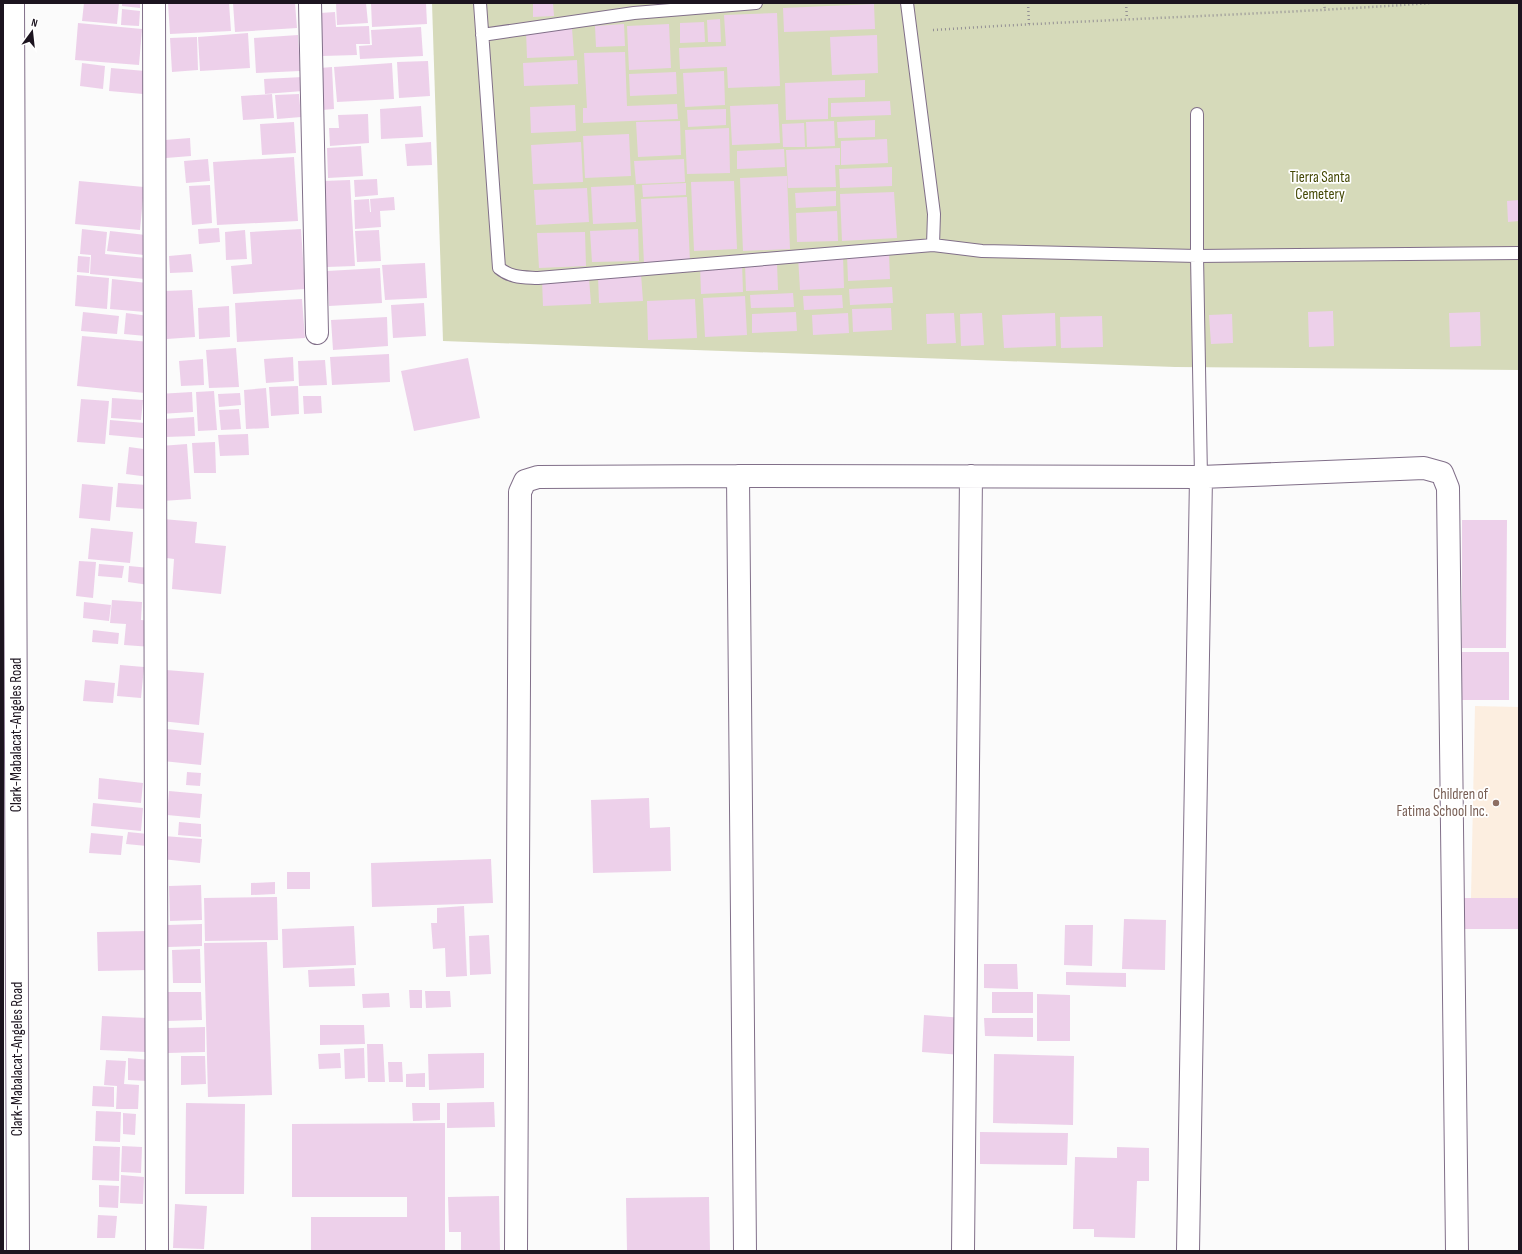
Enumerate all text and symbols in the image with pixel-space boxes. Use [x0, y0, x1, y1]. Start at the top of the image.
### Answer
north arrow [12, 12, 52, 52]
text: N [30, 16, 39, 30]
park label: Tierra Santa Cemetery [1290, 168, 1350, 204]
street label: Clark-Mabalacat-Angeles Road [7, 658, 26, 812]
place label: Children of Fatima School Inc. [1397, 785, 1489, 821]
marker: Children of Fatima School Inc. [1491, 798, 1501, 808]
street label: Clark-Mabalacat-Angeles Road [8, 982, 27, 1136]

